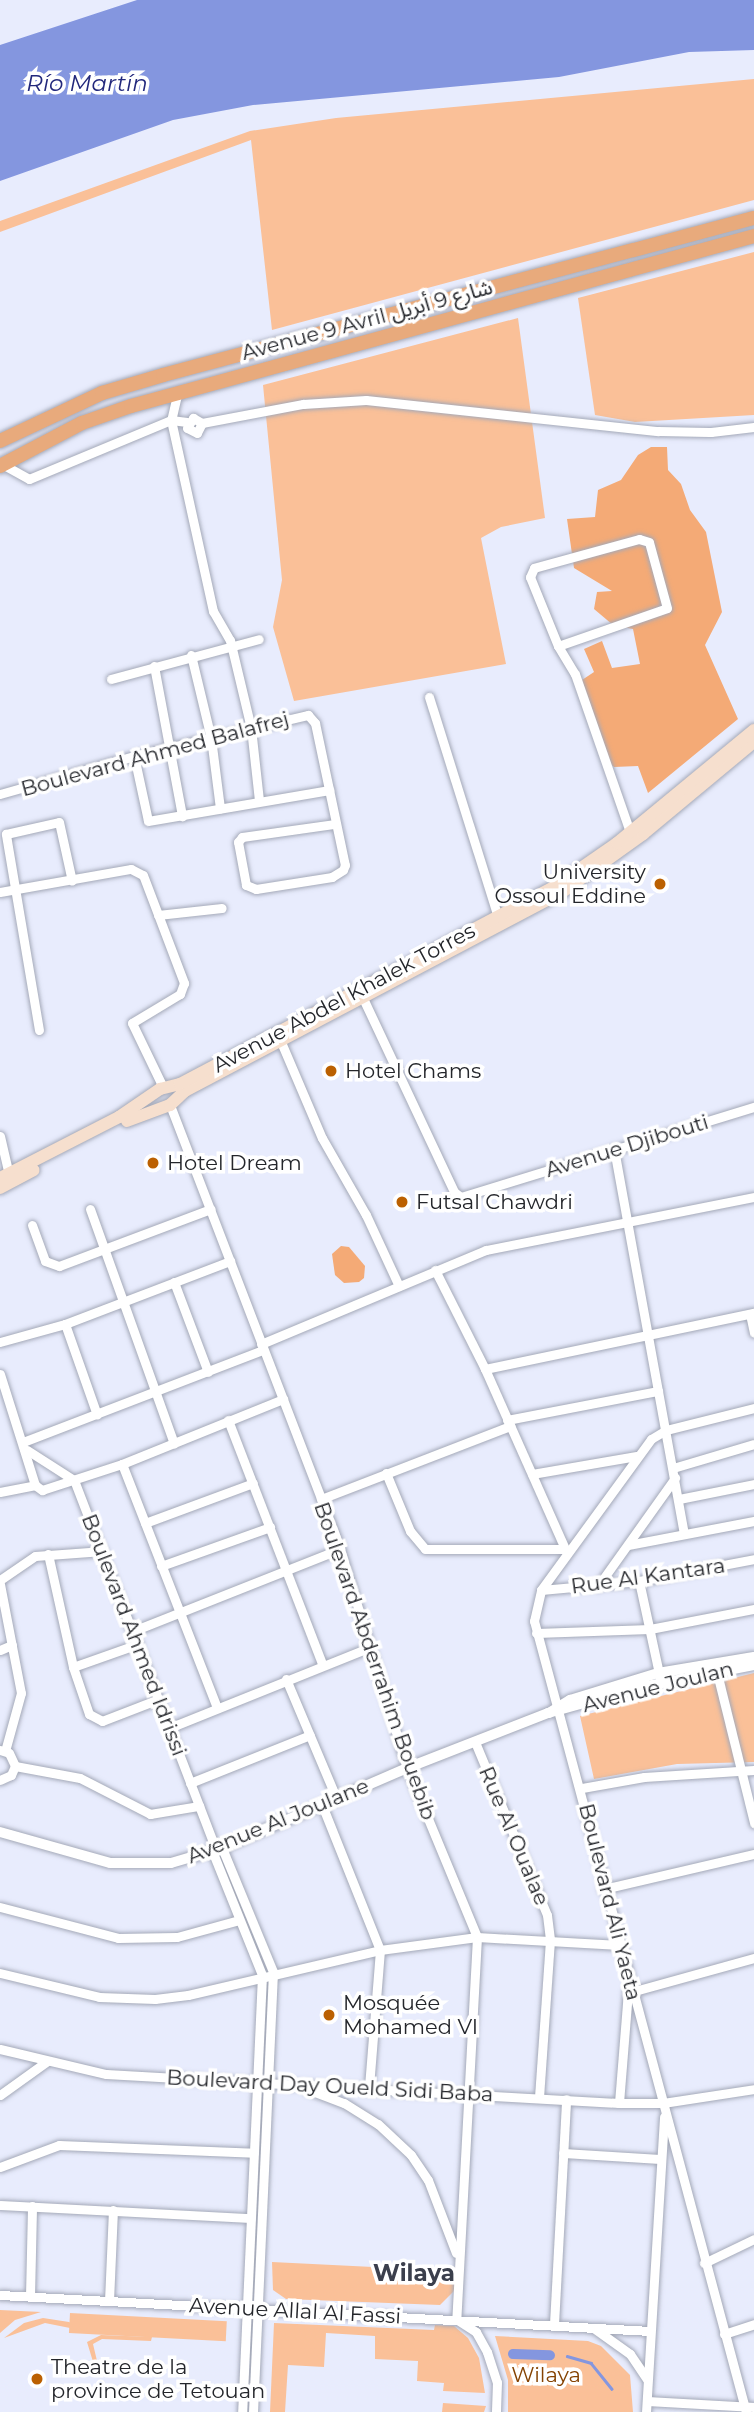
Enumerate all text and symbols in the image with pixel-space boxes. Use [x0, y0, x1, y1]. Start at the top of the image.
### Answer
water label: Río Martín [26, 69, 148, 97]
street label: Avenue 9 Avril شارع 9 أبريل [239, 274, 495, 366]
street label: Boulevard Ahmed Balafrej [18, 706, 292, 802]
place label: University Ossoul Eddine [495, 859, 646, 909]
marker: University Ossoul Eddine [652, 876, 668, 892]
street label: Avenue Abdel Khalek Torres [209, 918, 479, 1078]
place label: Hotel Chams [345, 1058, 481, 1084]
marker: Hotel Chams [323, 1063, 339, 1079]
street label: Avenue Djibouti [542, 1109, 712, 1183]
place label: Hotel Dream [167, 1150, 302, 1176]
marker: Hotel Dream [145, 1155, 161, 1171]
place label: Futsal Chawdri [416, 1189, 573, 1215]
marker: Futsal Chawdri [394, 1194, 410, 1210]
street label: Boulevard Abderrahim Bouebib [309, 1499, 441, 1823]
street label: Boulevard Ahmed Idrissi [76, 1510, 192, 1760]
street label: Rue Al Kantara [569, 1553, 727, 1599]
street label: Avenue Joulan [580, 1656, 736, 1718]
street label: Rue Al Oualae [473, 1763, 555, 1909]
street label: Avenue Al Joulane [183, 1773, 373, 1869]
street label: Boulevard Ali Yaeta [573, 1801, 647, 2003]
place label: Mosquée Mohamed VI [343, 1990, 478, 2040]
marker: Mosquée Mohamed VI [321, 2007, 337, 2023]
street label: Boulevard Day Oueld Sidi Baba [166, 2065, 494, 2107]
district label: Wilaya [373, 2259, 455, 2287]
street label: Avenue Allal Al Fassi [188, 2293, 402, 2329]
place label: Theatre de la province de Tetouan [51, 2354, 265, 2404]
park label: Wilaya [511, 2362, 581, 2388]
marker: Theatre de la province de Tetouan [29, 2371, 45, 2387]

